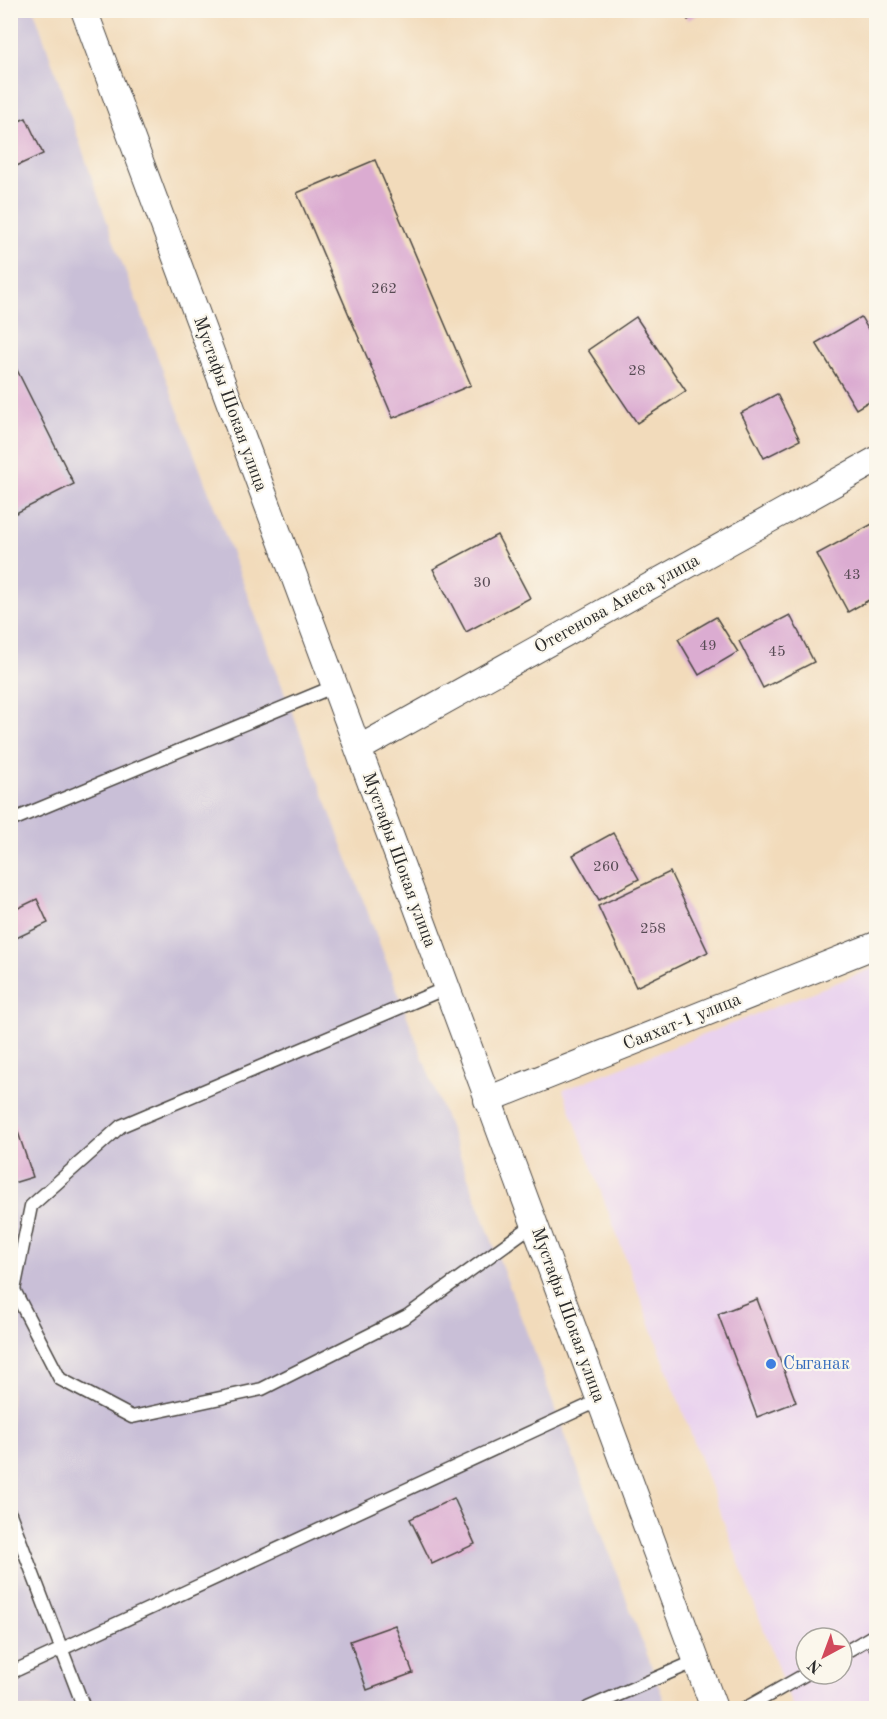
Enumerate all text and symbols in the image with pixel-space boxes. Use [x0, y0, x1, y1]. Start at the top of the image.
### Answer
house number: 262 [371, 282, 397, 297]
street label: Мустафы Шокая улица [189, 314, 270, 494]
house number: 28 [628, 364, 646, 379]
street label: Отегенова Анеса улица [531, 551, 703, 657]
house number: 43 [843, 568, 861, 583]
house number: 30 [473, 576, 491, 591]
house number: 49 [699, 639, 717, 654]
house number: 45 [768, 645, 786, 660]
street label: Мустафы Шокая улица [358, 770, 439, 950]
house number: 260 [593, 860, 619, 875]
house number: 258 [640, 922, 666, 937]
street label: Саяхат-1 улица [621, 990, 744, 1054]
street label: Мустафы Шокая улица [527, 1225, 608, 1405]
place label: Сыганак [783, 1355, 850, 1373]
marker: Сыганак [764, 1357, 778, 1371]
north arrow [794, 1626, 854, 1686]
text: N [805, 1655, 825, 1676]

